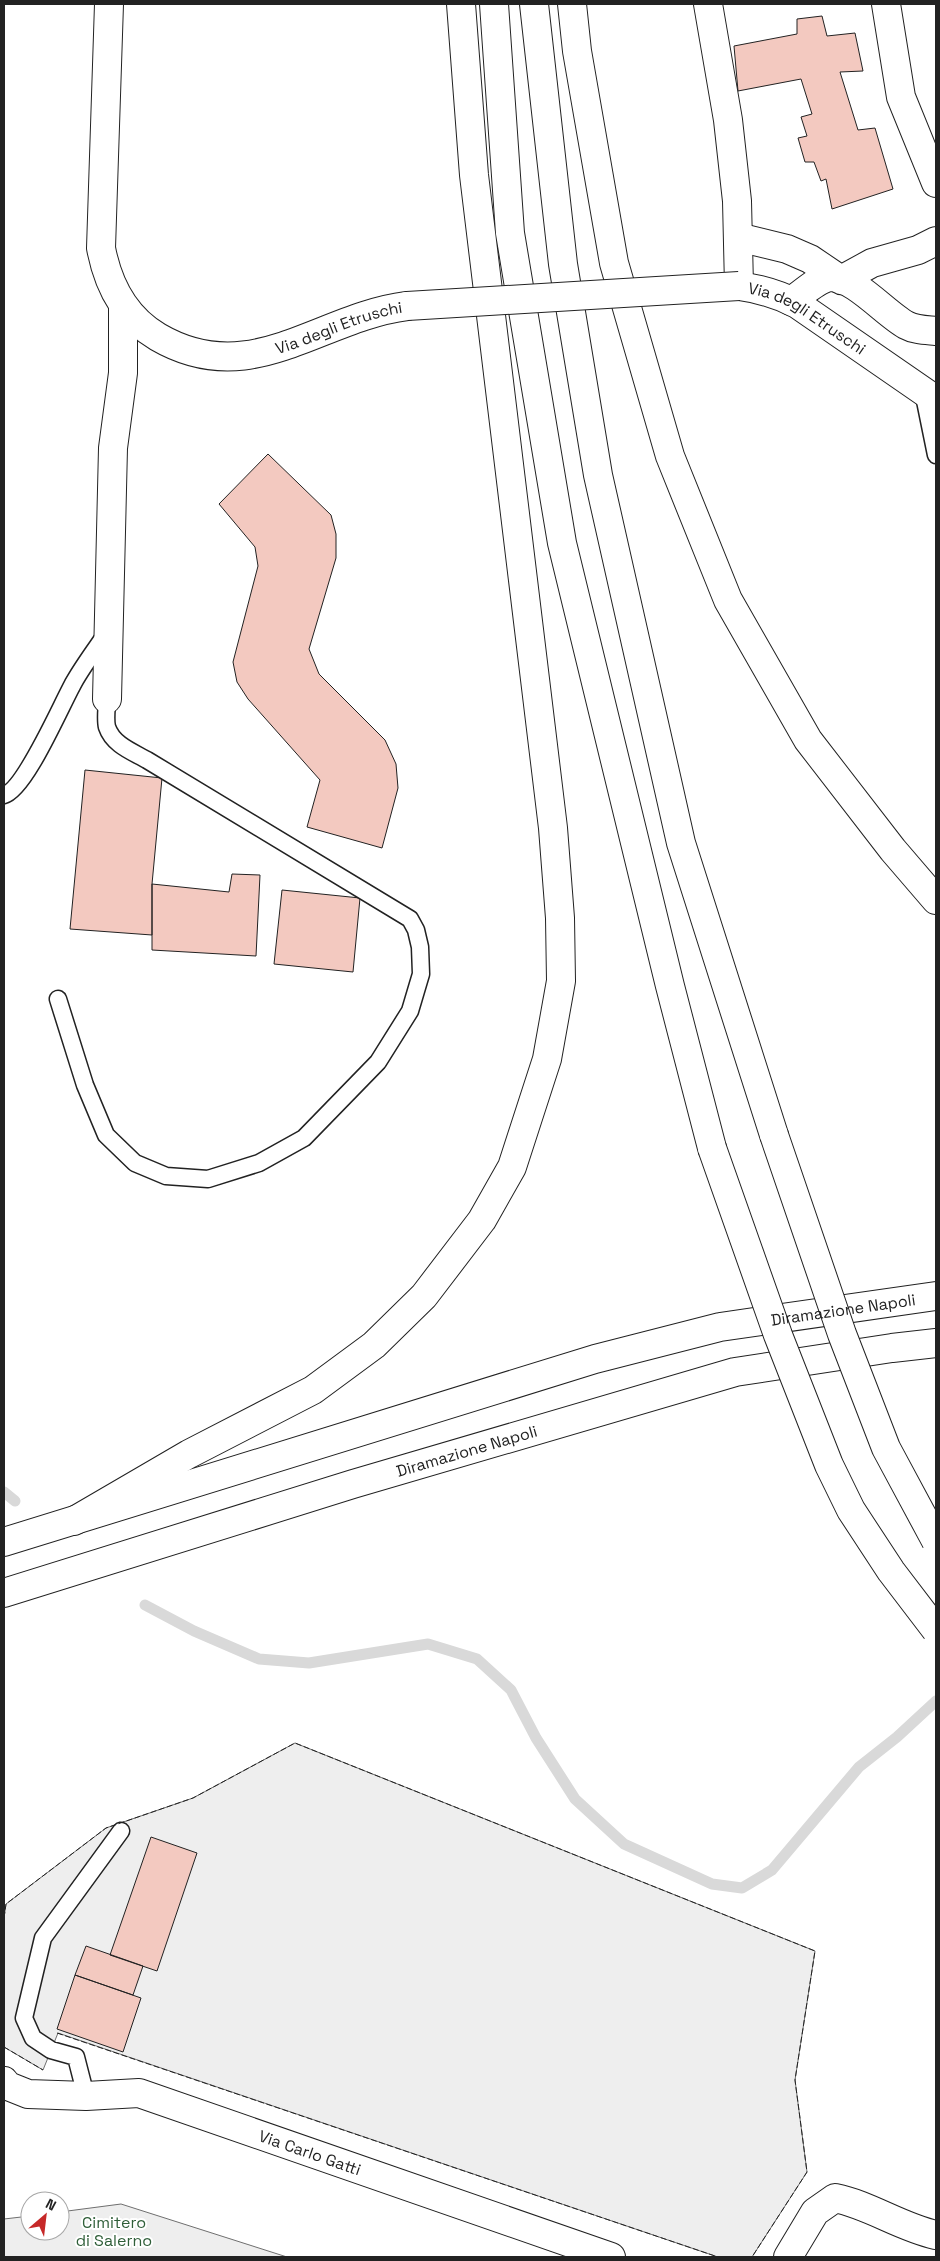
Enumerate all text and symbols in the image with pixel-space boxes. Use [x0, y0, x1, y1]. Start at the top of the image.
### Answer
street label: Via degli Etruschi [746, 277, 870, 359]
street label: Via degli Etruschi [273, 296, 404, 359]
street label: Diramazione Napoli [769, 1289, 917, 1330]
street label: Diramazione Napoli [394, 1420, 540, 1481]
street label: Via Carlo Gatti [256, 2125, 364, 2180]
north arrow [20, 2191, 70, 2241]
text: N [43, 2194, 59, 2215]
park label: Cimitero di Salerno [76, 2212, 152, 2251]

